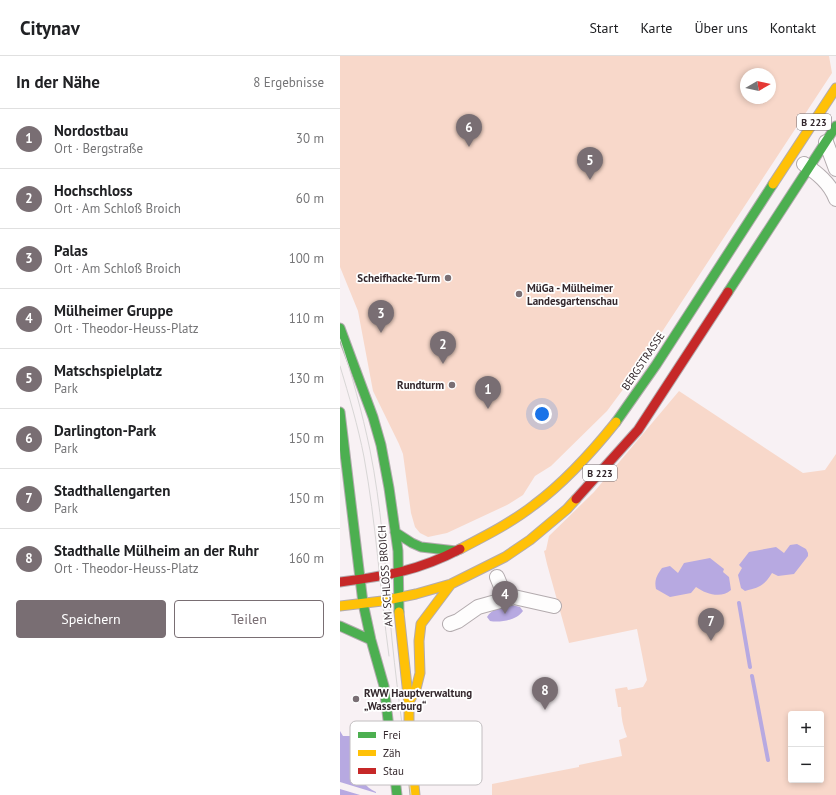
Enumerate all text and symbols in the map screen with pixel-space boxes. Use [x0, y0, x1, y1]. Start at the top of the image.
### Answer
text: Citynav [20, 16, 80, 40]
text: Start [589, 19, 618, 37]
text: Karte [640, 19, 672, 37]
text: Über uns [694, 19, 748, 37]
text: Kontakt [770, 19, 816, 37]
north arrow [740, 68, 776, 104]
text: In der Nähe [16, 71, 100, 93]
text: 8 Ergebnisse [253, 74, 324, 91]
pin: 6 [456, 114, 482, 147]
road number: B 223 [797, 114, 831, 130]
text: Nordostbau [54, 121, 128, 140]
text: 1 [25, 130, 33, 147]
text: 30 m [296, 130, 324, 147]
text: Ort · Bergstraße [54, 140, 143, 157]
pin: 5 [577, 147, 603, 180]
text: Hochschloss [54, 181, 133, 200]
text: 2 [25, 190, 33, 207]
text: 60 m [296, 190, 324, 207]
text: Ort · Am Schloß Broich [54, 200, 181, 217]
text: Palas [54, 241, 88, 260]
text: 3 [25, 250, 33, 267]
text: 100 m [289, 250, 324, 267]
text: Ort · Am Schloß Broich [54, 260, 181, 277]
place label: Scheifhacke-Turm [357, 271, 440, 285]
marker: Scheifhacke-Turm [443, 273, 453, 283]
place label: MüGa - Mülheimer Landesgartenschau [527, 281, 618, 308]
marker: MüGa - Mülheimer Landesgartenschau [514, 289, 524, 299]
pin: 3 [368, 300, 394, 333]
text: Mülheimer Gruppe [54, 301, 173, 320]
text: 4 [25, 310, 33, 327]
text: 110 m [289, 310, 324, 327]
text: Ort · Theodor-Heuss-Platz [54, 320, 199, 337]
street label: BERGSTRASSE [618, 329, 668, 393]
pin: 2 [430, 331, 456, 364]
text: Matschspielplatz [54, 361, 162, 380]
text: 5 [25, 370, 33, 387]
text: 130 m [289, 370, 324, 387]
pin: 1 [475, 376, 501, 409]
place label: Rundturm [397, 378, 444, 392]
text: Park [54, 380, 78, 397]
marker: Rundturm [447, 380, 457, 390]
your location [532, 404, 552, 424]
text: Darlington-Park [54, 421, 156, 440]
text: 6 [25, 430, 33, 447]
text: 150 m [289, 430, 324, 447]
text: Park [54, 440, 78, 457]
road number: B 223 [583, 465, 617, 481]
text: Stadthallengarten [54, 481, 170, 500]
text: 7 [25, 490, 33, 507]
text: 150 m [289, 490, 324, 507]
text: Park [54, 500, 78, 517]
street label: AM SCHLOSS BROICH [374, 525, 396, 627]
text: Stadthalle Mülheim an der Ruhr [54, 541, 259, 560]
text: 8 [25, 550, 33, 567]
text: 160 m [289, 550, 324, 567]
text: Ort · Theodor-Heuss-Platz [54, 560, 199, 577]
pin: 4 [492, 581, 518, 614]
button: Speichern [16, 600, 166, 638]
button: Teilen [174, 600, 324, 638]
pin: 7 [698, 608, 724, 641]
pin: 8 [532, 677, 558, 710]
place label: RWW Hauptverwaltung „Wasserburg“ [364, 686, 472, 713]
marker: RWW Hauptverwaltung „Wasserburg“ [351, 694, 361, 704]
map controls [788, 711, 824, 783]
button: + [788, 711, 824, 747]
legend [350, 721, 482, 785]
text: Frei [383, 728, 401, 742]
text: Zäh [383, 746, 400, 760]
button: − [788, 747, 824, 783]
text: Stau [383, 764, 404, 778]

